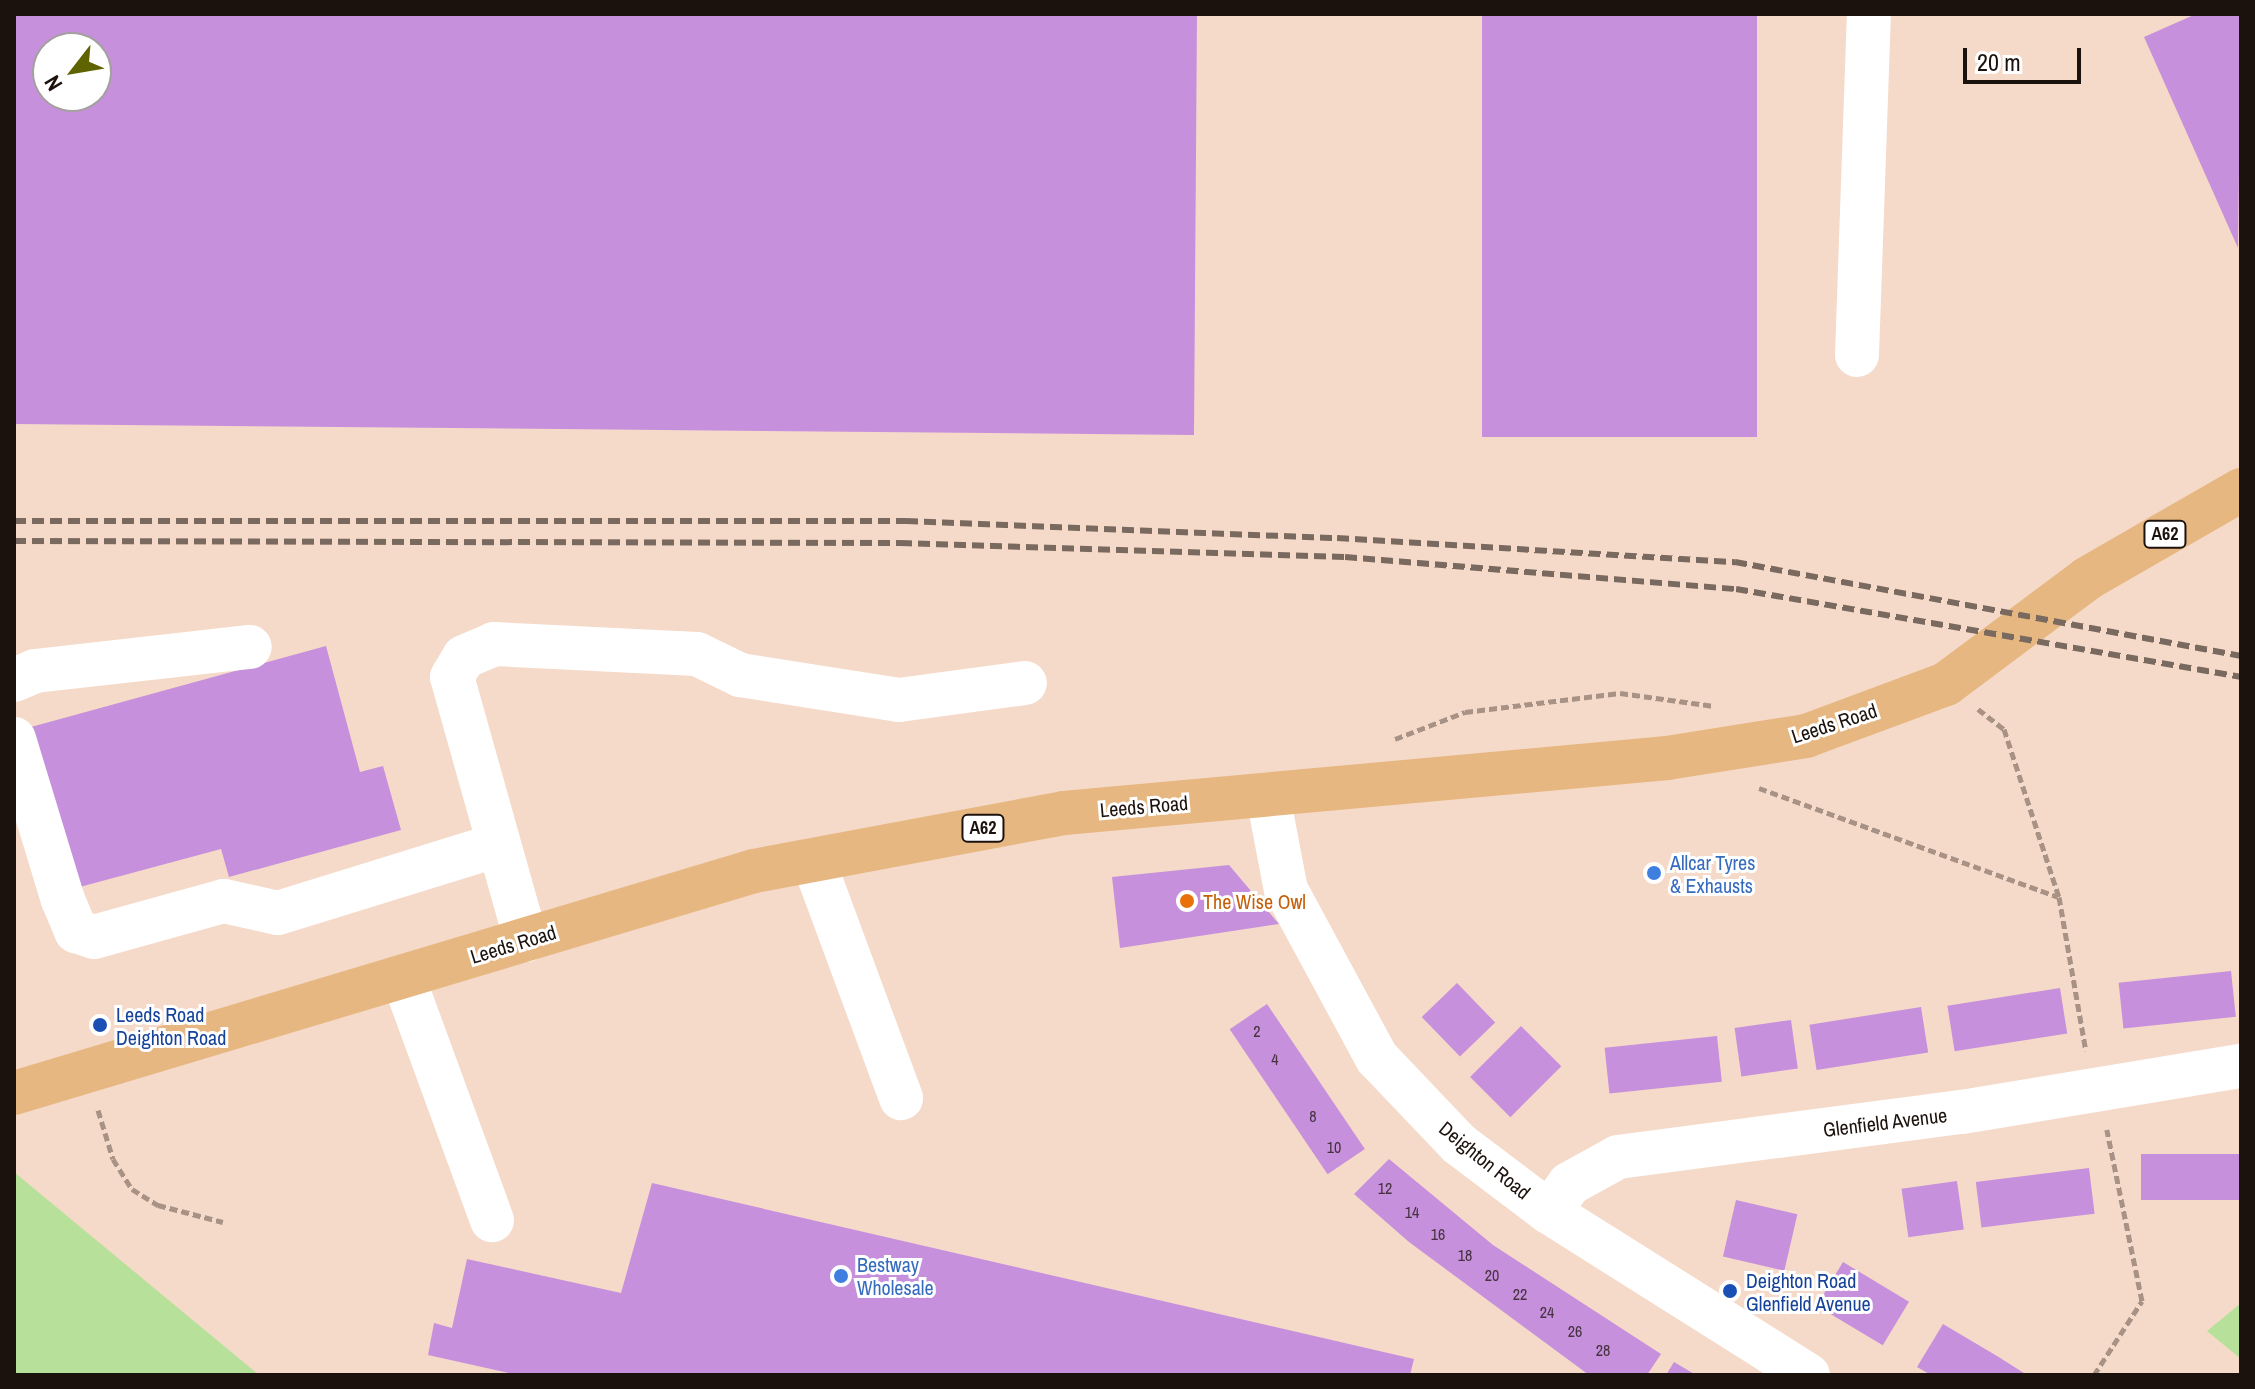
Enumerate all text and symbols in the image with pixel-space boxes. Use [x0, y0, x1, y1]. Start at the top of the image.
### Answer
north arrow [32, 32, 112, 112]
scale bar [1967, 32, 2085, 82]
text: 20 m [1977, 46, 2021, 78]
text: N [37, 70, 69, 97]
road number: A62 [2143, 520, 2187, 548]
street label: Leeds Road [1788, 698, 1880, 748]
street label: Leeds Road [1099, 790, 1189, 822]
road number: A62 [961, 814, 1005, 842]
place label: Allcar Tyres & Exhausts [1670, 850, 1756, 897]
marker: Allcar Tyres & Exhausts [1645, 864, 1663, 882]
place label: The Wise Owl [1203, 889, 1306, 913]
marker: The Wise Owl [1178, 892, 1196, 910]
street label: Leeds Road [467, 920, 559, 968]
place label: Leeds Road Deighton Road [116, 1002, 226, 1049]
marker: Leeds Road Deighton Road [91, 1016, 109, 1034]
house number: 2 [1253, 1021, 1261, 1041]
house number: 4 [1271, 1049, 1279, 1069]
street label: Glenfield Avenue [1821, 1102, 1949, 1142]
house number: 8 [1309, 1106, 1317, 1126]
street label: Deighton Road [1435, 1116, 1535, 1204]
house number: 10 [1327, 1137, 1341, 1157]
house number: 12 [1378, 1178, 1392, 1198]
house number: 14 [1405, 1202, 1419, 1222]
house number: 16 [1431, 1224, 1445, 1244]
house number: 18 [1458, 1245, 1472, 1265]
place label: Bestway Wholesale [857, 1252, 934, 1299]
house number: 20 [1485, 1265, 1499, 1285]
marker: Bestway Wholesale [832, 1267, 850, 1285]
place label: Deighton Road Glenfield Avenue [1746, 1268, 1872, 1315]
marker: Deighton Road Glenfield Avenue [1721, 1282, 1739, 1300]
house number: 22 [1513, 1284, 1527, 1304]
house number: 24 [1540, 1302, 1554, 1322]
house number: 26 [1568, 1321, 1582, 1341]
house number: 28 [1596, 1340, 1610, 1360]

